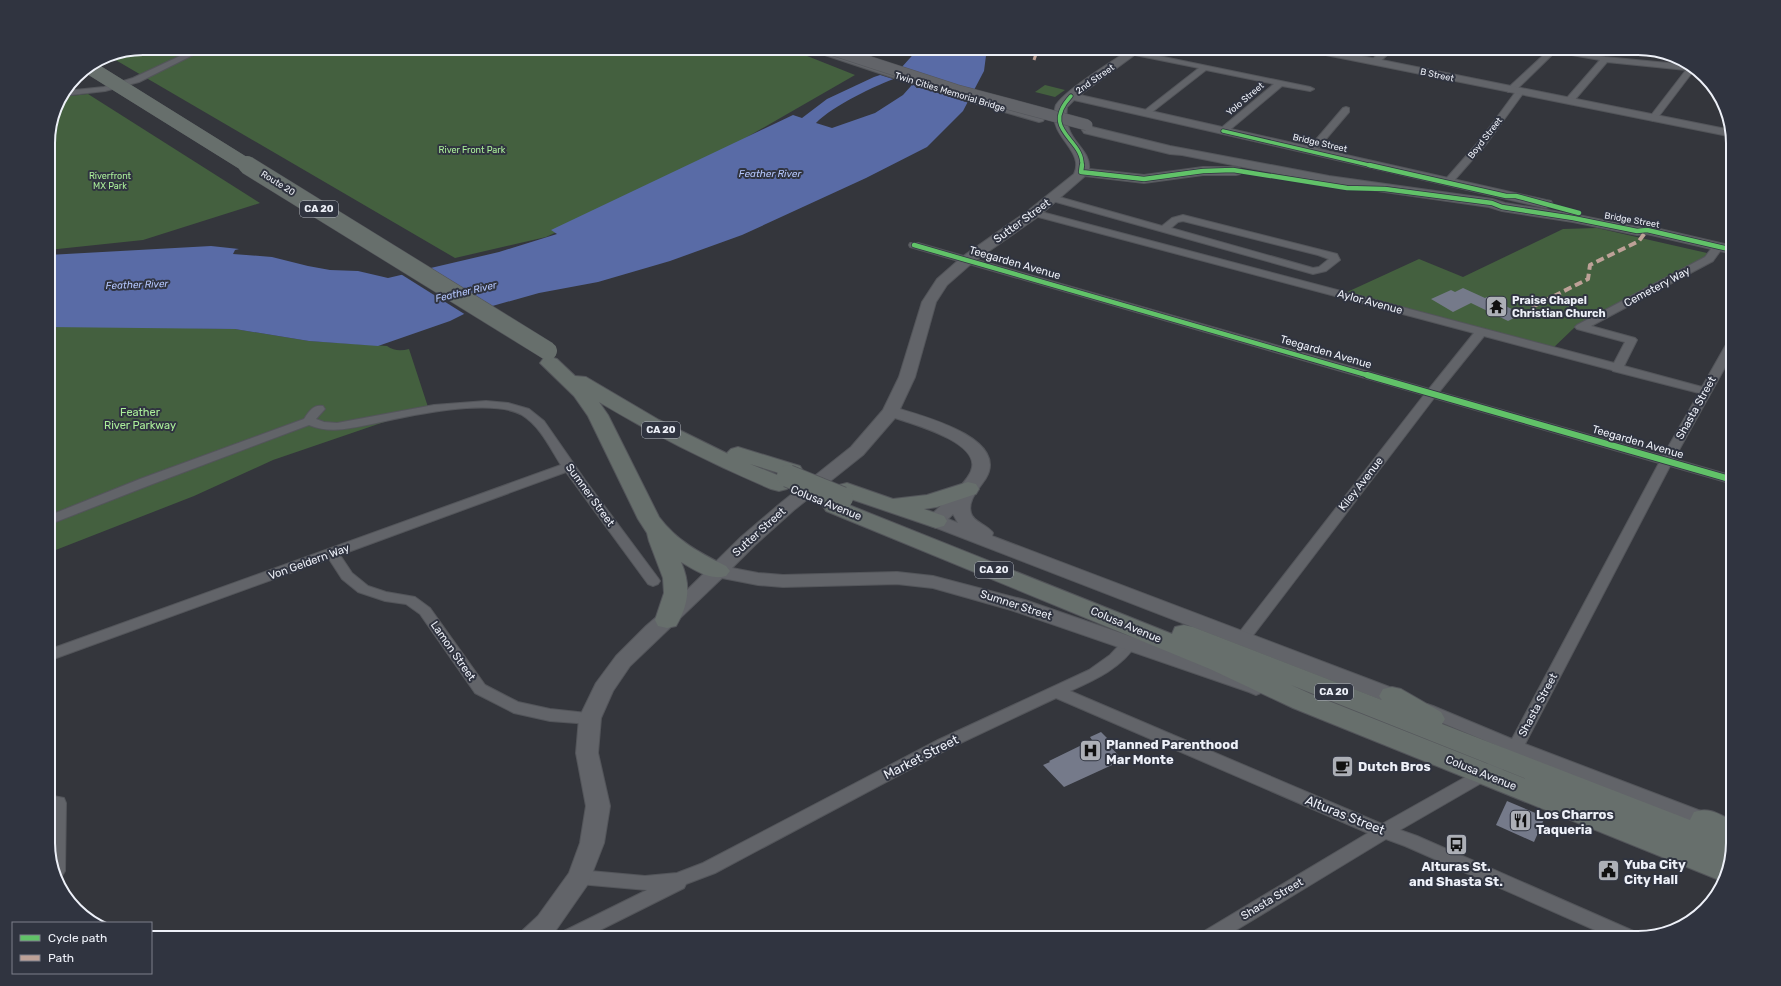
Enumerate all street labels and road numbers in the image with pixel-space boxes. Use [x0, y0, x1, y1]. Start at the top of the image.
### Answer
street label: 2nd Street [1074, 62, 1116, 96]
street label: B Street [1419, 67, 1455, 84]
street label: Twin Cities Memorial Bridge [894, 70, 1006, 114]
street label: Yolo Street [1224, 80, 1266, 118]
street label: Boyd Street [1466, 115, 1504, 161]
street label: Bridge Street [1292, 132, 1349, 154]
street label: Route 20 [259, 169, 297, 198]
street label: Sutter Street [991, 196, 1053, 246]
road number: CA 20 [300, 201, 338, 217]
street label: Bridge Street [1604, 210, 1661, 230]
street label: Teegarden Avenue [968, 244, 1062, 282]
street label: Cemetery Way [1622, 264, 1692, 310]
street label: Aylor Avenue [1336, 287, 1404, 317]
street label: Teegarden Avenue [1279, 333, 1373, 371]
street label: Shasta Street [1673, 374, 1719, 442]
road number: CA 20 [642, 422, 680, 438]
street label: Teegarden Avenue [1591, 423, 1685, 461]
street label: Kiley Avenue [1336, 455, 1386, 513]
street label: Sumner Street [563, 461, 618, 530]
street label: Colusa Avenue [789, 483, 863, 523]
street label: Sutter Street [730, 504, 789, 559]
street label: Von Geldern Way [267, 541, 351, 583]
road number: CA 20 [975, 562, 1013, 578]
street label: Sumner Street [979, 587, 1054, 623]
street label: Colusa Avenue [1089, 604, 1163, 646]
street label: Lamon Street [428, 619, 479, 684]
street label: Shasta Street [1516, 670, 1561, 739]
road number: CA 20 [1315, 684, 1353, 700]
street label: Market Street [881, 732, 961, 782]
street label: Colusa Avenue [1444, 753, 1518, 793]
street label: Alturas Street [1303, 792, 1387, 838]
street label: Shasta Street [1239, 875, 1306, 923]

